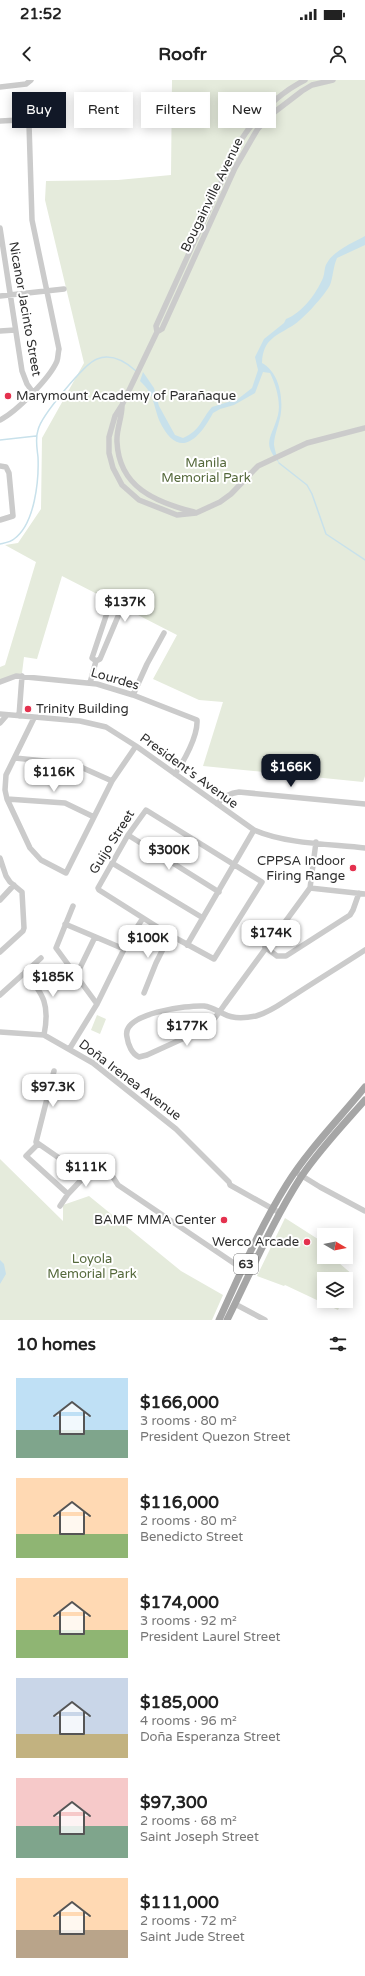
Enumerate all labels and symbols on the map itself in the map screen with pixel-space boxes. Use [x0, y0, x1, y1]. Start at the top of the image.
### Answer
street label: Bougainville Avenue [177, 135, 247, 255]
street label: Nicanor Jacinto Street [5, 240, 45, 378]
place label: Marymount Academy of Parañaque [16, 388, 236, 404]
marker: Marymount Academy of Parañaque [3, 391, 13, 401]
park label: Manila Memorial Park [161, 455, 251, 486]
pin: $137K [97, 589, 153, 623]
street label: Lourdes [89, 664, 141, 694]
place label: Trinity Building [36, 701, 129, 717]
marker: Trinity Building [23, 704, 33, 714]
street label: President's Avenue [137, 730, 241, 812]
pin: $166K [263, 754, 319, 788]
pin: $116K [26, 759, 82, 793]
street label: Guijo Street [86, 807, 138, 877]
pin: $300K [141, 837, 197, 871]
place label: CPPSA Indoor Firing Range [257, 853, 345, 884]
marker: CPPSA Indoor Firing Range [348, 863, 358, 873]
pin: $174K [243, 920, 299, 954]
pin: $100K [120, 925, 176, 959]
pin: $185K [25, 964, 81, 998]
pin: $177K [159, 1013, 215, 1047]
street label: Doña Irenea Avenue [76, 1036, 184, 1124]
pin: $97.3K [20, 1074, 86, 1108]
pin: $111K [58, 1154, 114, 1188]
place label: BAMF MMA Center [94, 1212, 216, 1228]
marker: BAMF MMA Center [219, 1215, 229, 1225]
north arrow [317, 1228, 353, 1264]
place label: Werco Arcade [212, 1234, 299, 1250]
marker: Werco Arcade [302, 1237, 312, 1247]
park label: Loyola Memorial Park [47, 1251, 137, 1282]
road number: 63 [234, 1254, 258, 1274]

